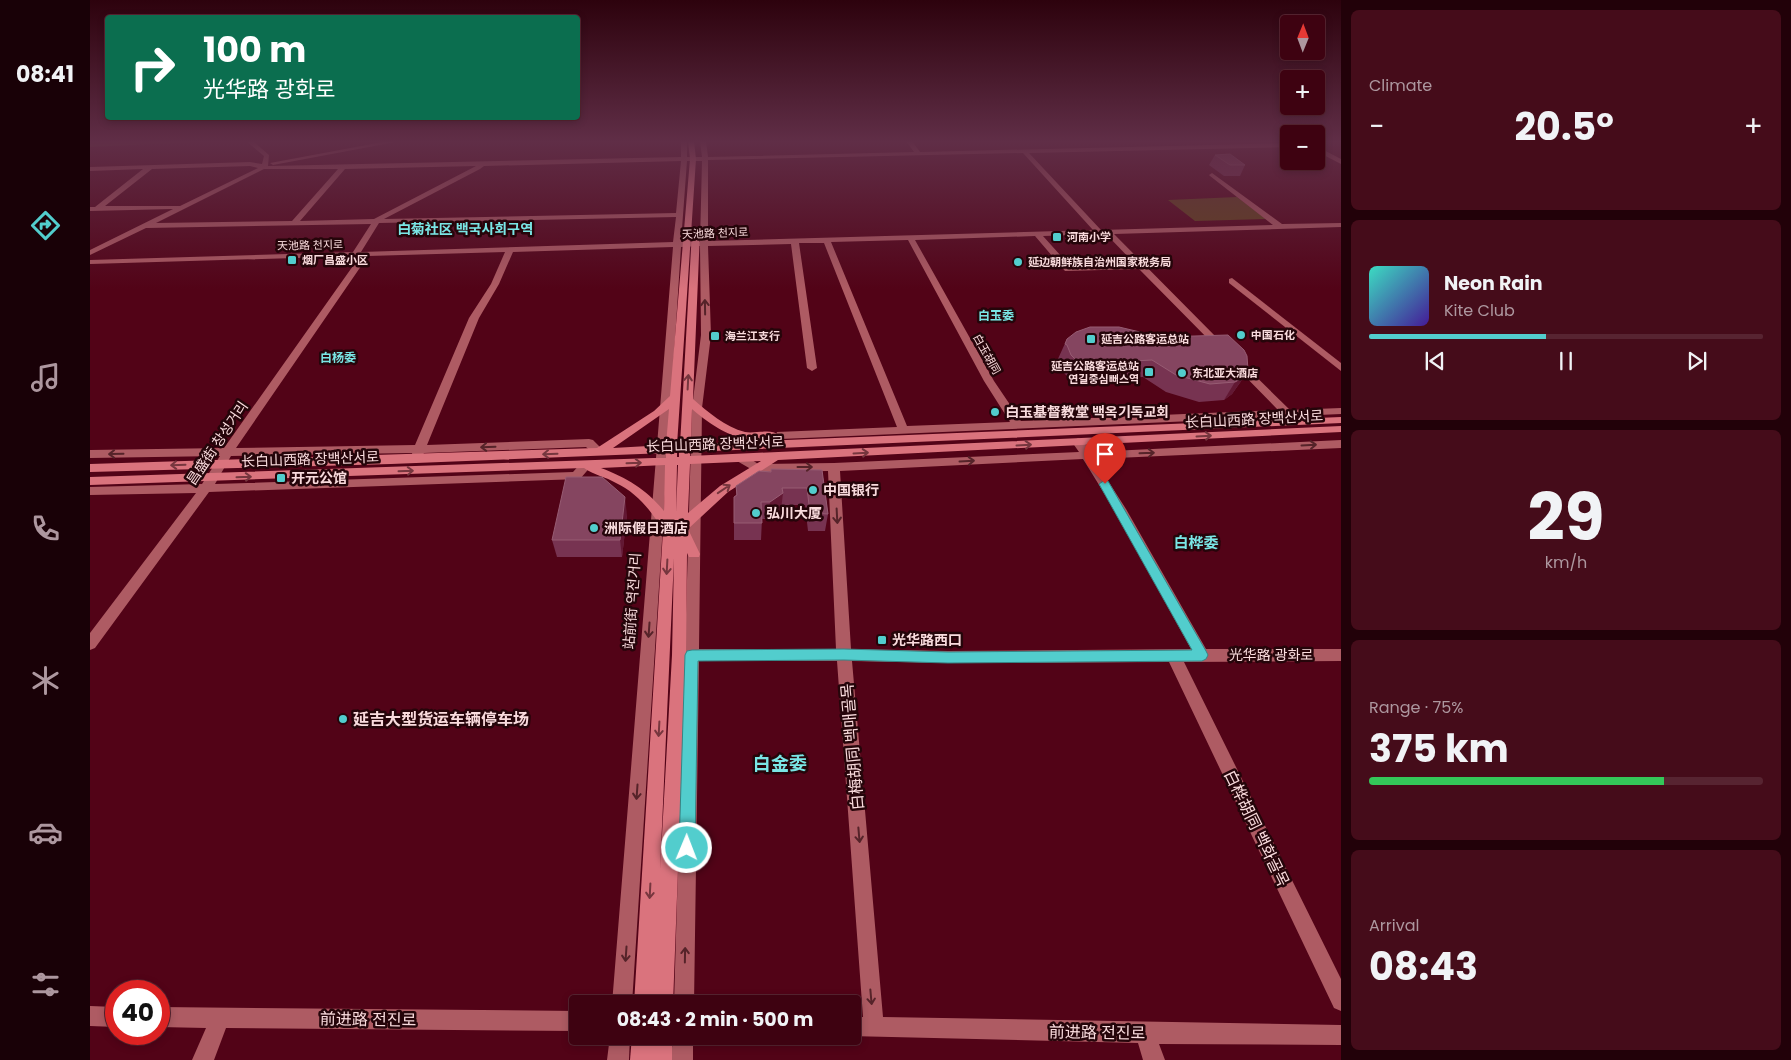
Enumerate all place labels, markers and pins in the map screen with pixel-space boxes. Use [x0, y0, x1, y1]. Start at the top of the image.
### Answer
place label: 河南小学 [1067, 229, 1111, 245]
marker: 河南小学 [1051, 231, 1063, 243]
place label: 烟厂昌盛小区 [302, 252, 368, 268]
marker: 烟厂昌盛小区 [286, 254, 298, 266]
place label: 延边朝鲜族自治州国家税务局 [1028, 254, 1171, 270]
marker: 延边朝鲜族自治州国家税务局 [1012, 256, 1024, 268]
place label: 中国石化 [1251, 327, 1295, 343]
place label: 海兰江支行 [725, 328, 780, 344]
marker: 中国石化 [1235, 329, 1247, 341]
marker: 海兰江支行 [709, 330, 721, 342]
place label: 延吉公路客运总站 [1101, 331, 1189, 347]
marker: 延吉公路客运总站 [1085, 333, 1097, 345]
place label: 延吉公路客运总站 연길중심뻐스역 [1051, 358, 1139, 387]
place label: 东北亚大酒店 [1192, 365, 1258, 381]
marker: 延吉公路客运总站 연길중심뻐스역 [1143, 366, 1155, 378]
marker: 东北亚大酒店 [1176, 367, 1188, 379]
place label: 白玉基督教堂 백옥기독교회 [1005, 402, 1169, 422]
marker: 白玉基督教堂 백옥기독교회 [989, 406, 1001, 418]
pin [1084, 433, 1126, 484]
place label: 开元公馆 [291, 468, 347, 488]
marker: 开元公馆 [275, 472, 287, 484]
place label: 中国银行 [823, 480, 879, 500]
marker: 中国银行 [807, 484, 819, 496]
place label: 弘川大厦 [766, 503, 822, 523]
marker: 弘川大厦 [750, 507, 762, 519]
place label: 洲际假日酒店 [604, 518, 688, 538]
marker: 洲际假日酒店 [588, 522, 600, 534]
place label: 光华路西口 [892, 630, 962, 650]
marker: 光华路西口 [876, 634, 888, 646]
place label: 延吉大型货运车辆停车场 [353, 708, 529, 731]
marker: 延吉大型货运车辆停车场 [337, 713, 349, 725]

